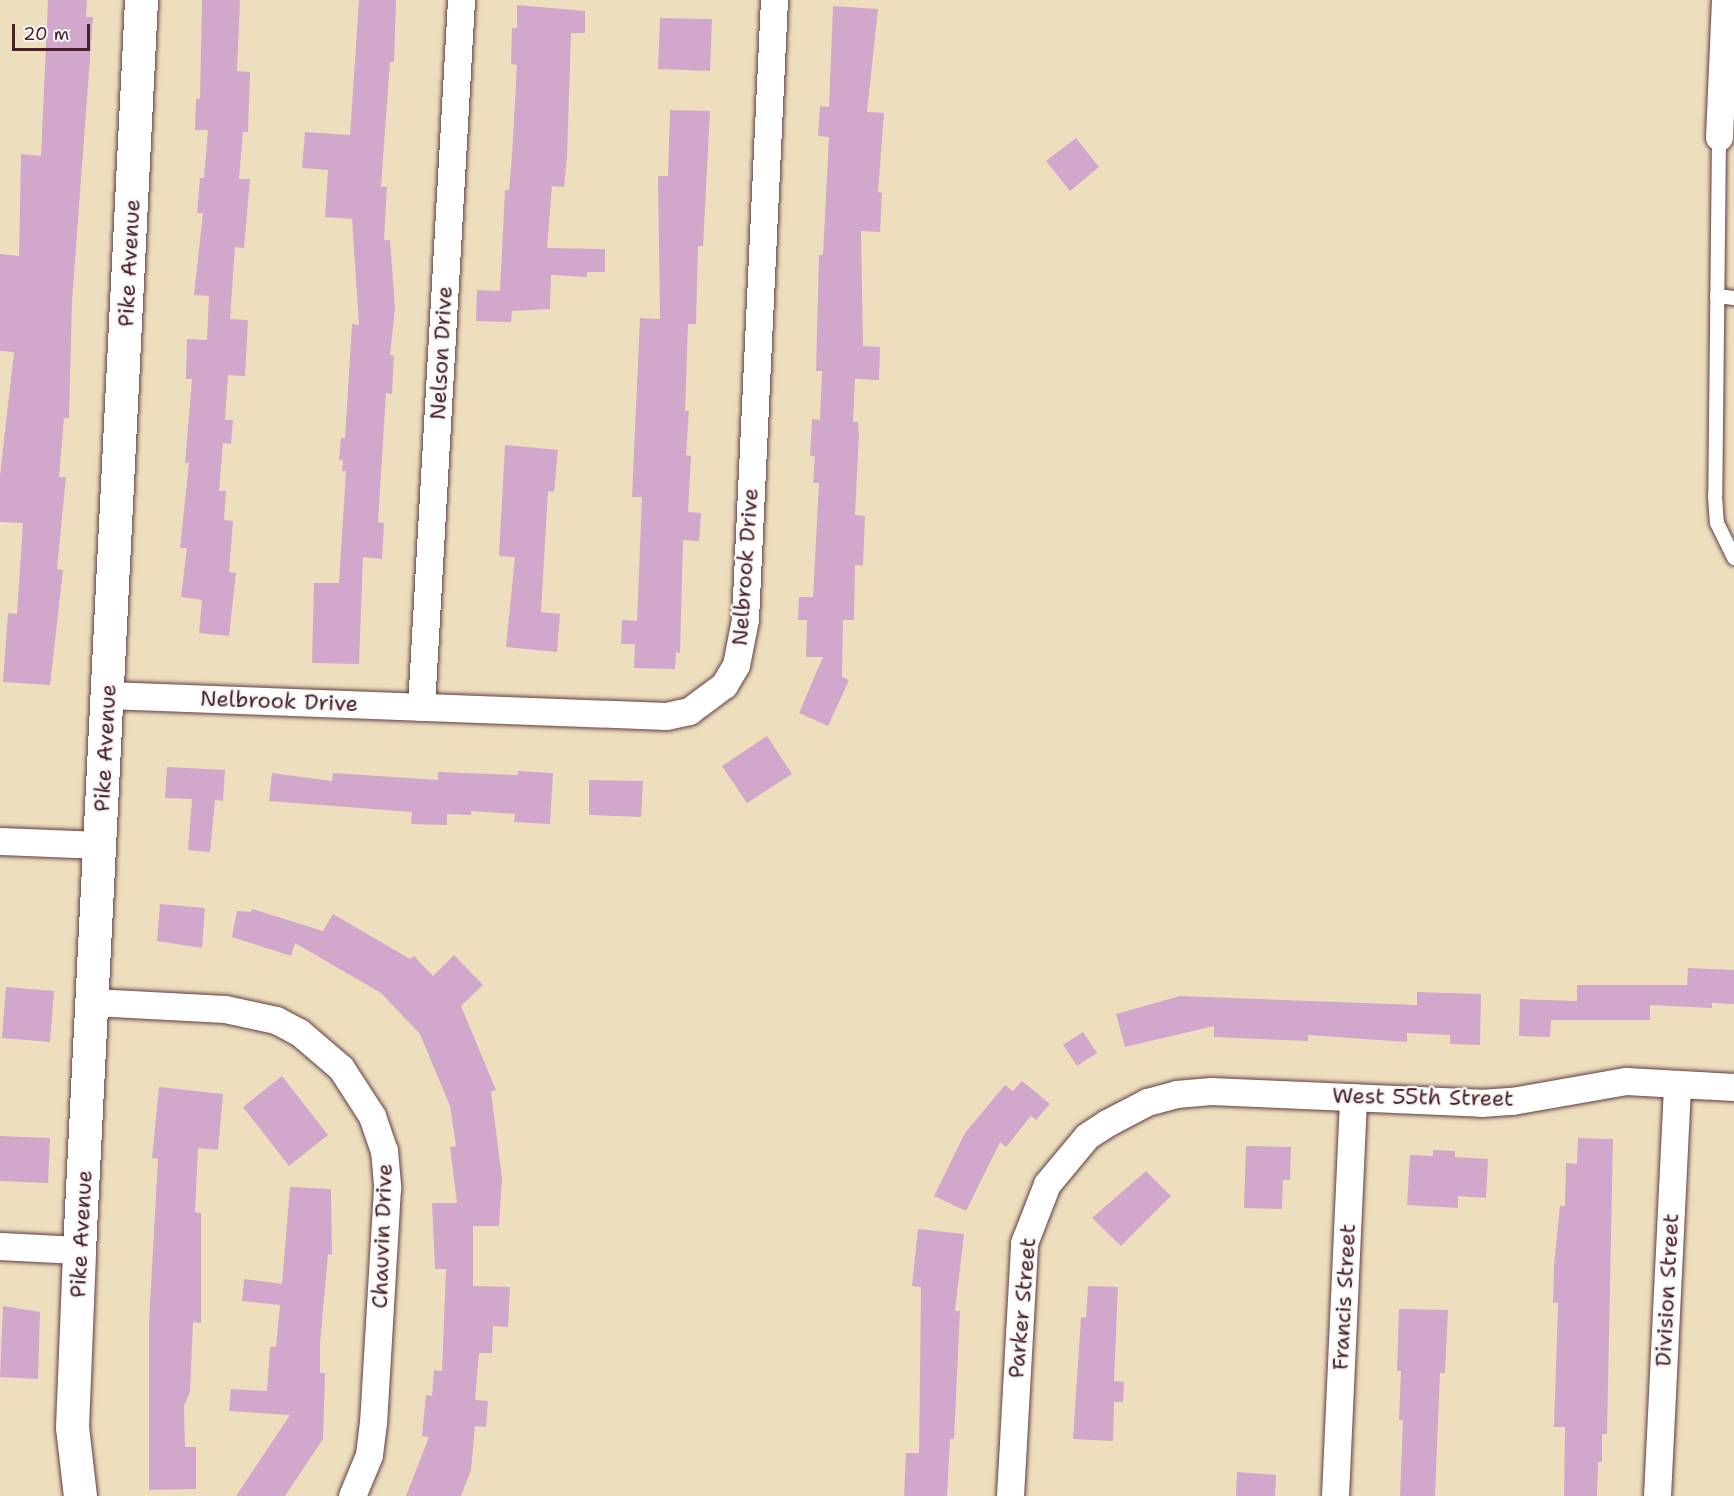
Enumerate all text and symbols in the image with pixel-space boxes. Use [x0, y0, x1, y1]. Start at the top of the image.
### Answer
scale bar [15, 12, 93, 50]
text: 20 m [23, 22, 69, 46]
street label: Pike Avenue [112, 198, 146, 328]
street label: Nelson Drive [424, 285, 458, 421]
street label: Nelbrook Drive [726, 487, 764, 647]
street label: Pike Avenue [88, 683, 122, 813]
street label: Nelbrook Drive [199, 685, 359, 717]
street label: West 55th Street [1332, 1082, 1514, 1112]
street label: Chauvin Drive [366, 1163, 398, 1309]
street label: Pike Avenue [64, 1169, 98, 1299]
street label: Division Street [1650, 1213, 1684, 1367]
street label: Francis Street [1327, 1223, 1361, 1371]
street label: Parker Street [1003, 1237, 1041, 1379]

